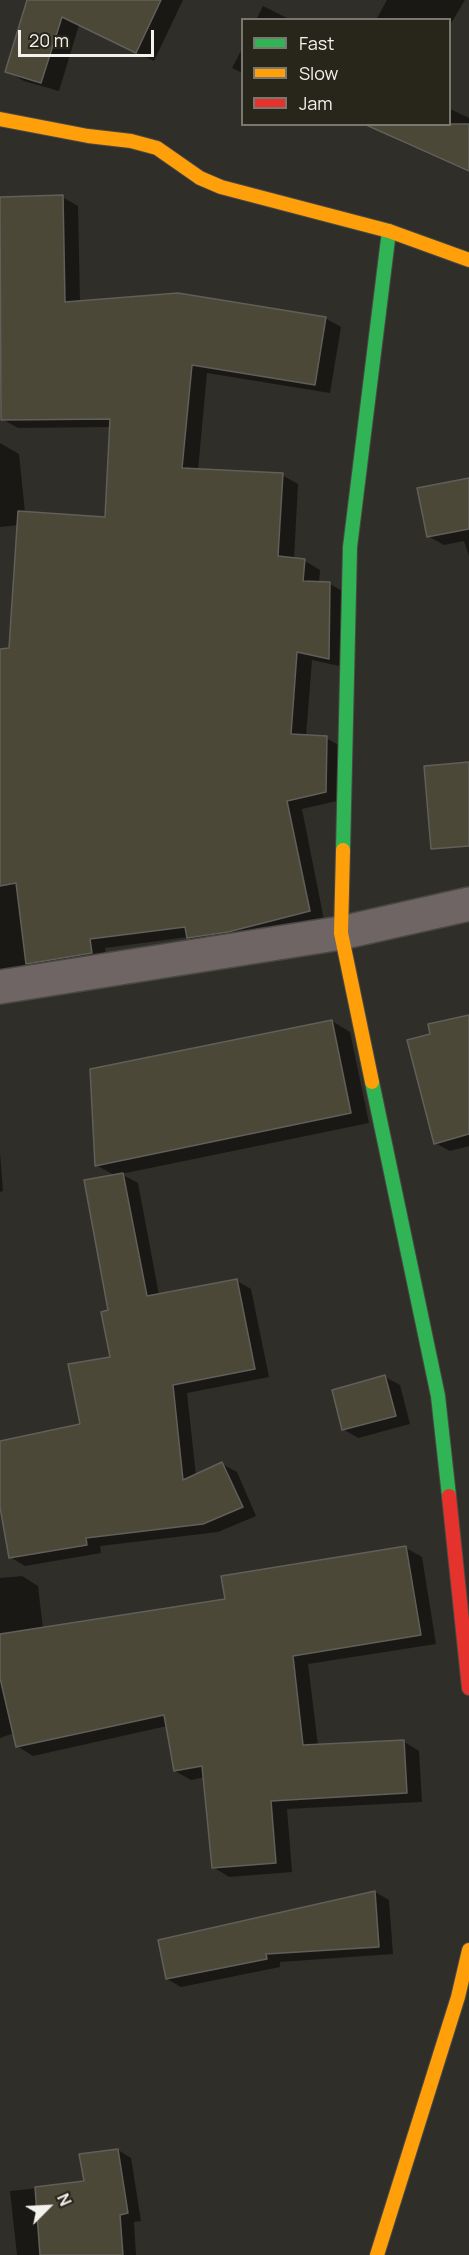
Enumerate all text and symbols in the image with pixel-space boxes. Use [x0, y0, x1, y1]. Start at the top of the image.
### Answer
scale bar [21, 18, 158, 56]
legend [241, 18, 451, 126]
text: 20 m [29, 28, 69, 52]
text: Fast [299, 31, 334, 55]
text: Slow [299, 61, 338, 85]
text: Jam [299, 91, 333, 115]
north arrow [18, 2177, 78, 2237]
text: N [52, 2190, 77, 2209]

